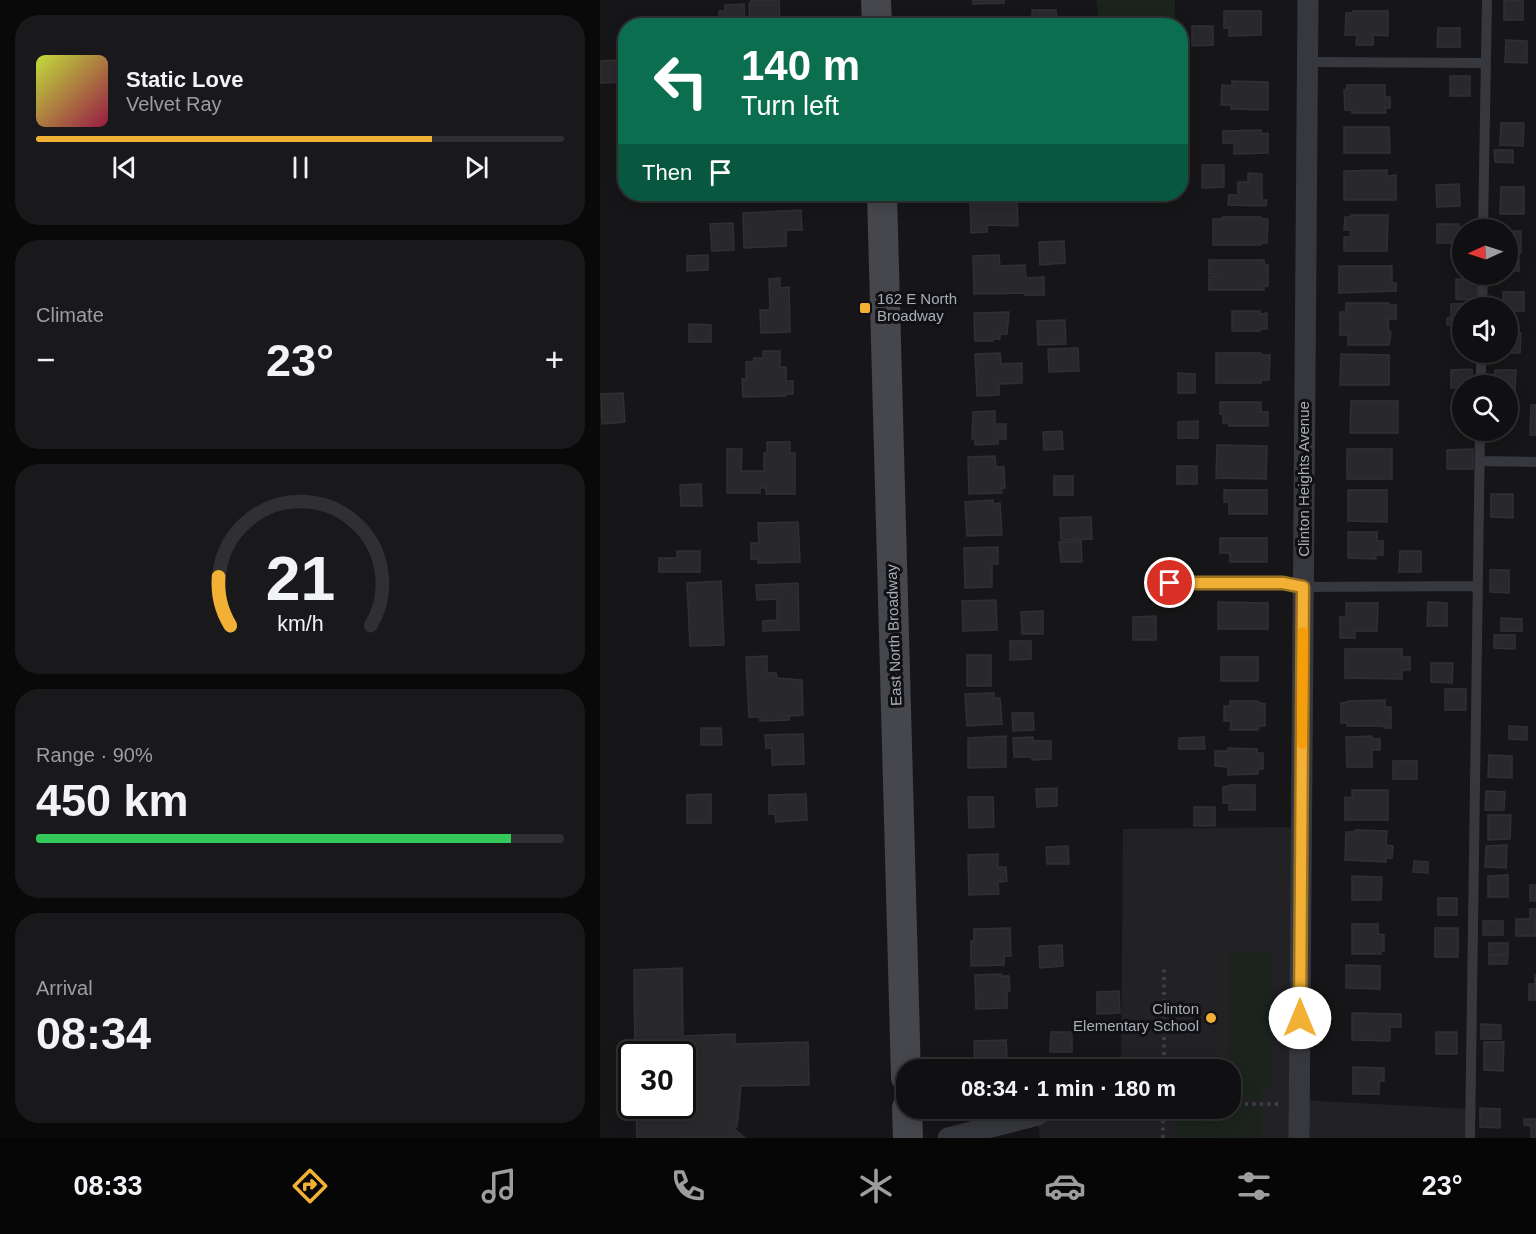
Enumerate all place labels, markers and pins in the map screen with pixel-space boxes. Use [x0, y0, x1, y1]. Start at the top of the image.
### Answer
place label: 162 E North Broadway [877, 290, 957, 324]
marker: 162 E North Broadway [858, 301, 872, 315]
pin [1144, 557, 1195, 608]
place label: Clinton Elementary School [1073, 1000, 1199, 1034]
marker: Clinton Elementary School [1204, 1011, 1218, 1025]

